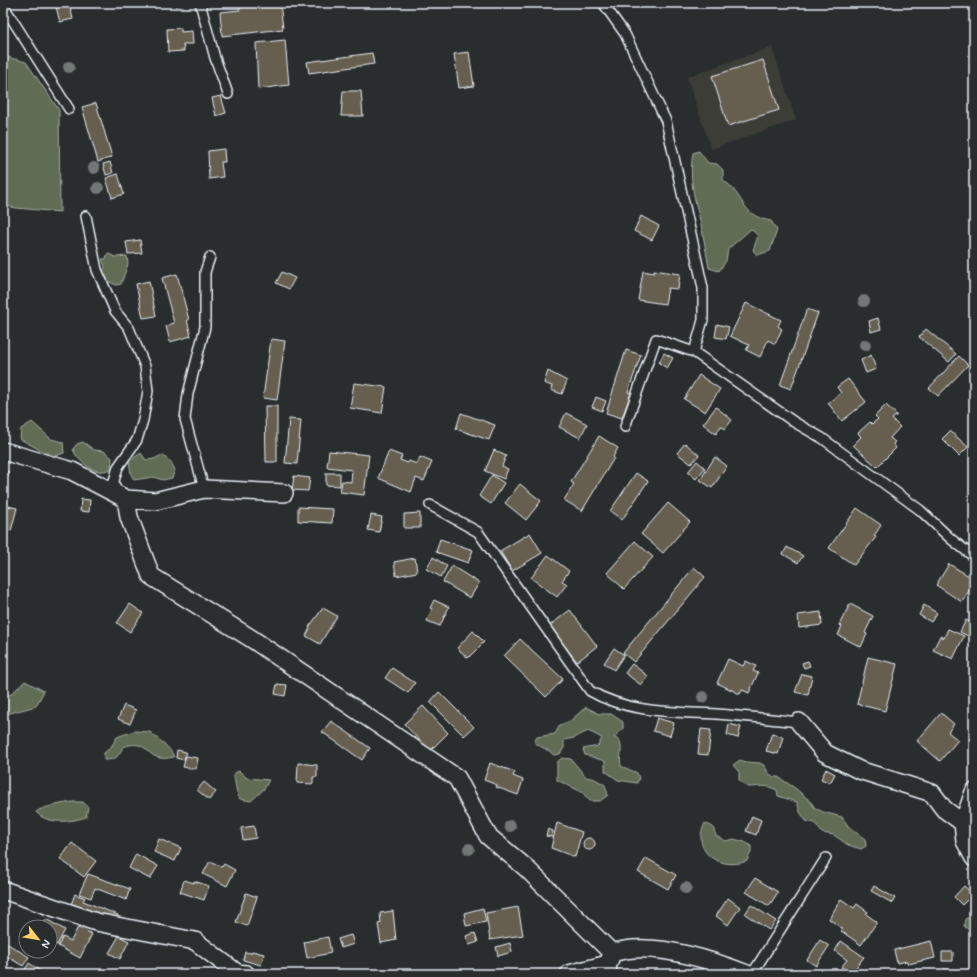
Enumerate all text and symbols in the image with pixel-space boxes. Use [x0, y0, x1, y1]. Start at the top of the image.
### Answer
north arrow [18, 919, 58, 959]
text: N [38, 937, 54, 950]

